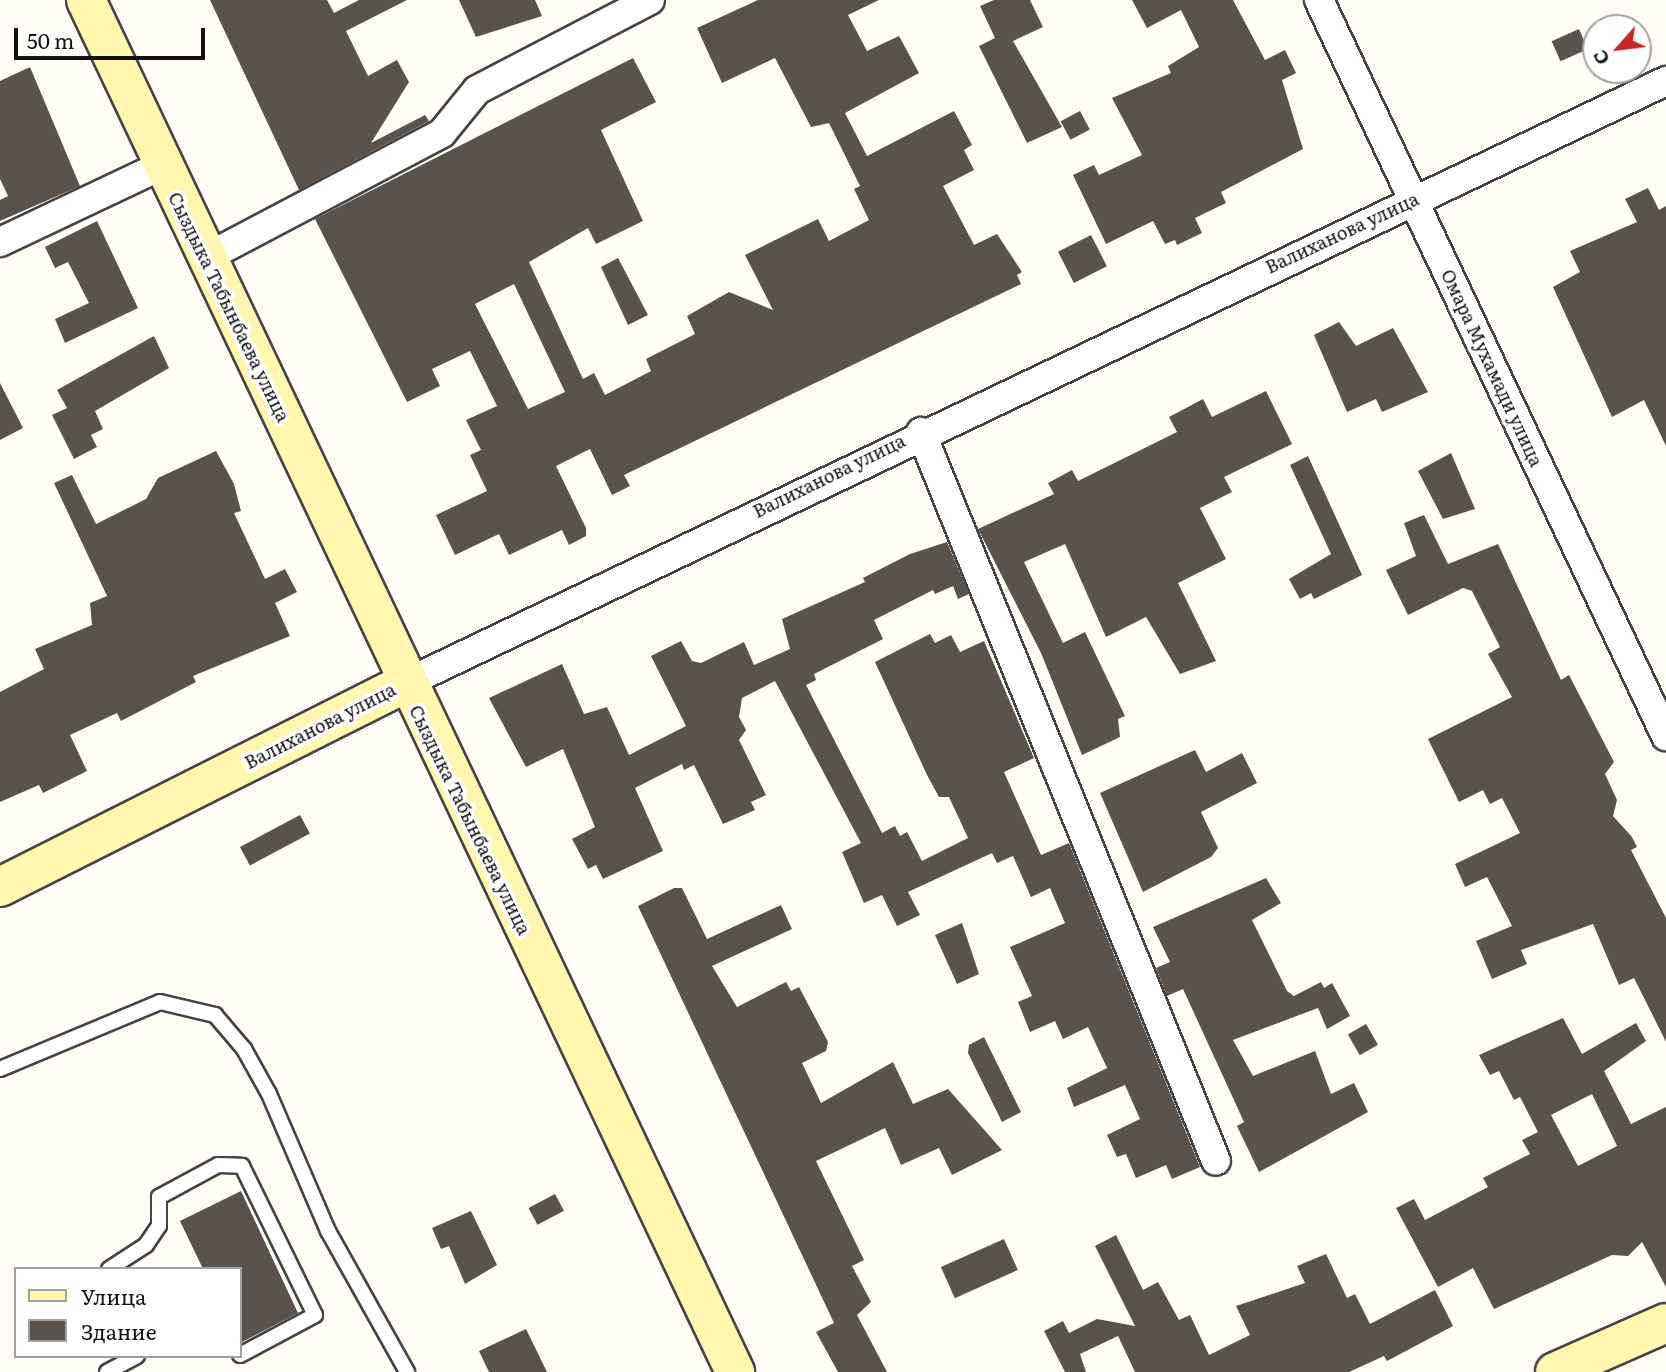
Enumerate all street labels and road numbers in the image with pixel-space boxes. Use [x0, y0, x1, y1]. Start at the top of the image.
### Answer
street label: Валиханова улица [1262, 188, 1422, 278]
street label: Сыздыка Табынбаева улица [164, 189, 294, 425]
street label: Омара Мухамади улица [1437, 266, 1547, 470]
street label: Валиханова улица [749, 430, 909, 522]
street label: Валиханова улица [241, 679, 399, 773]
street label: Сыздыка Табынбаева улица [405, 702, 535, 938]

